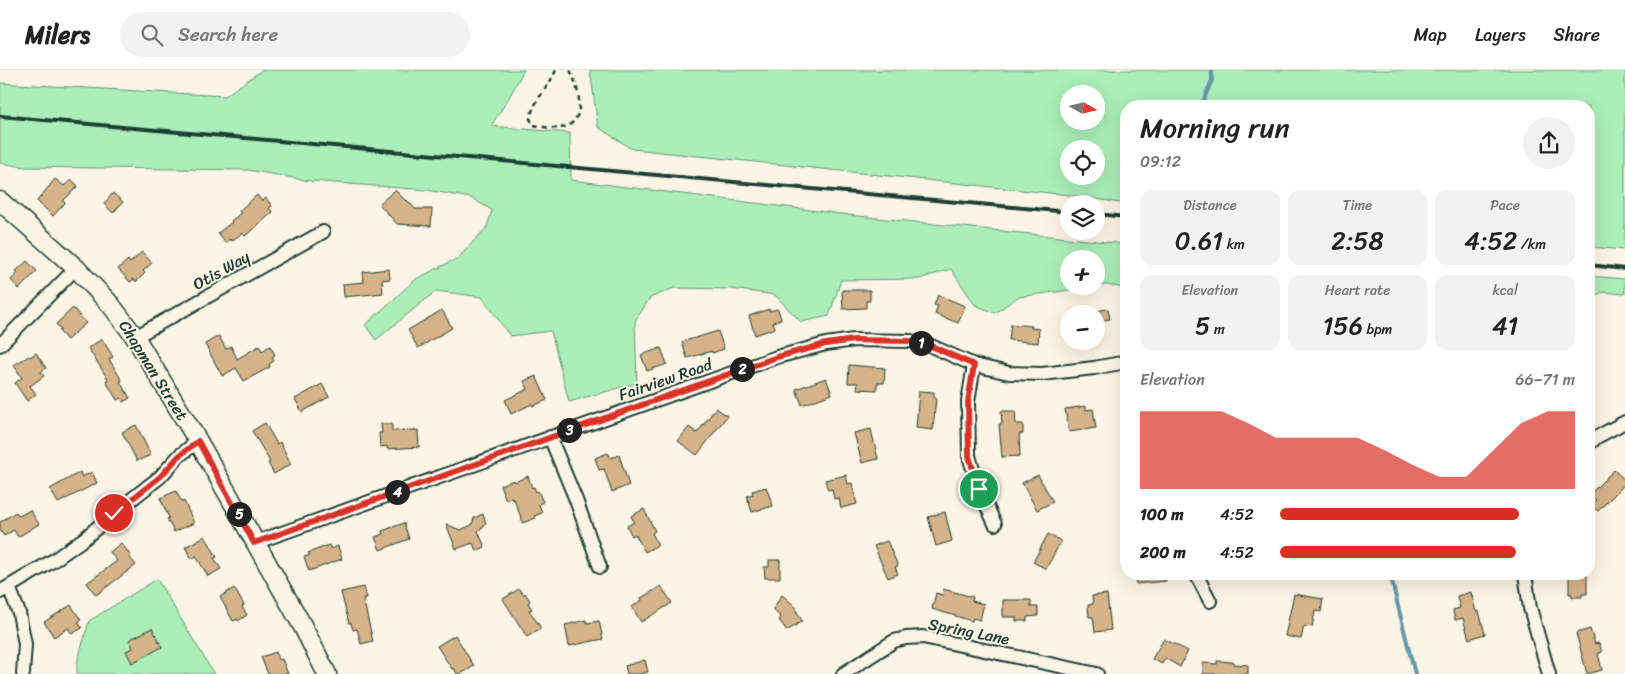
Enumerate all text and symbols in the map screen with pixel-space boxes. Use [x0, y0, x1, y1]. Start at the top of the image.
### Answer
search box [120, 12, 470, 57]
text: Milers [25, 14, 90, 56]
text: Search here [178, 18, 278, 51]
text: Map [1414, 19, 1447, 51]
text: Layers [1475, 19, 1526, 51]
text: Share [1554, 19, 1600, 51]
icon: search [138, 21, 166, 49]
north arrow [1060, 85, 1105, 130]
map controls [1060, 85, 1105, 350]
text: Morning run [1140, 103, 1290, 152]
button: share [1523, 117, 1575, 169]
button: locate [1060, 140, 1105, 185]
text: 09:12 [1140, 147, 1181, 176]
text: Distance [1183, 193, 1236, 218]
text: Time [1343, 193, 1372, 218]
text: Pace [1490, 193, 1520, 218]
button: layers [1060, 195, 1105, 240]
text: 0.61 [1175, 218, 1223, 263]
text: 2:58 [1331, 218, 1384, 263]
text: 4:52 [1464, 218, 1517, 263]
text: km [1223, 232, 1245, 257]
text: /km [1517, 232, 1546, 257]
street label: Otis Way [187, 242, 256, 298]
button: + [1060, 250, 1105, 295]
text: Elevation [1181, 278, 1238, 303]
text: Heart rate [1325, 278, 1390, 303]
text: kcal [1492, 278, 1518, 303]
text: 5 [1195, 303, 1210, 348]
text: 156 [1323, 303, 1363, 348]
text: 41 [1492, 303, 1518, 348]
button: − [1060, 305, 1105, 350]
street label: Chapman Street [111, 314, 196, 426]
text: m [1210, 317, 1225, 342]
text: bpm [1363, 317, 1392, 342]
pin: 1 [908, 330, 934, 356]
text: 1 [918, 331, 925, 356]
street label: Fairview Road [614, 349, 717, 409]
pin: 2 [730, 356, 754, 382]
text: 2 [738, 357, 747, 382]
text: Elevation [1140, 365, 1205, 394]
text: 66–71 m [1515, 365, 1575, 394]
pin: 3 [556, 418, 582, 442]
text: 3 [566, 418, 573, 443]
pin [958, 468, 1000, 510]
icon: arrive [965, 475, 993, 503]
pin: 4 [384, 480, 410, 504]
text: 4 [393, 480, 402, 505]
pin [93, 492, 135, 534]
icon: check [100, 499, 128, 527]
text: 100 m [1140, 500, 1184, 529]
text: 4:52 [1220, 500, 1254, 529]
pin: 5 [226, 502, 252, 526]
text: 5 [235, 502, 244, 527]
text: 200 m [1140, 538, 1186, 567]
text: 4:52 [1220, 538, 1254, 567]
street label: Spring Lane [926, 609, 1012, 654]

